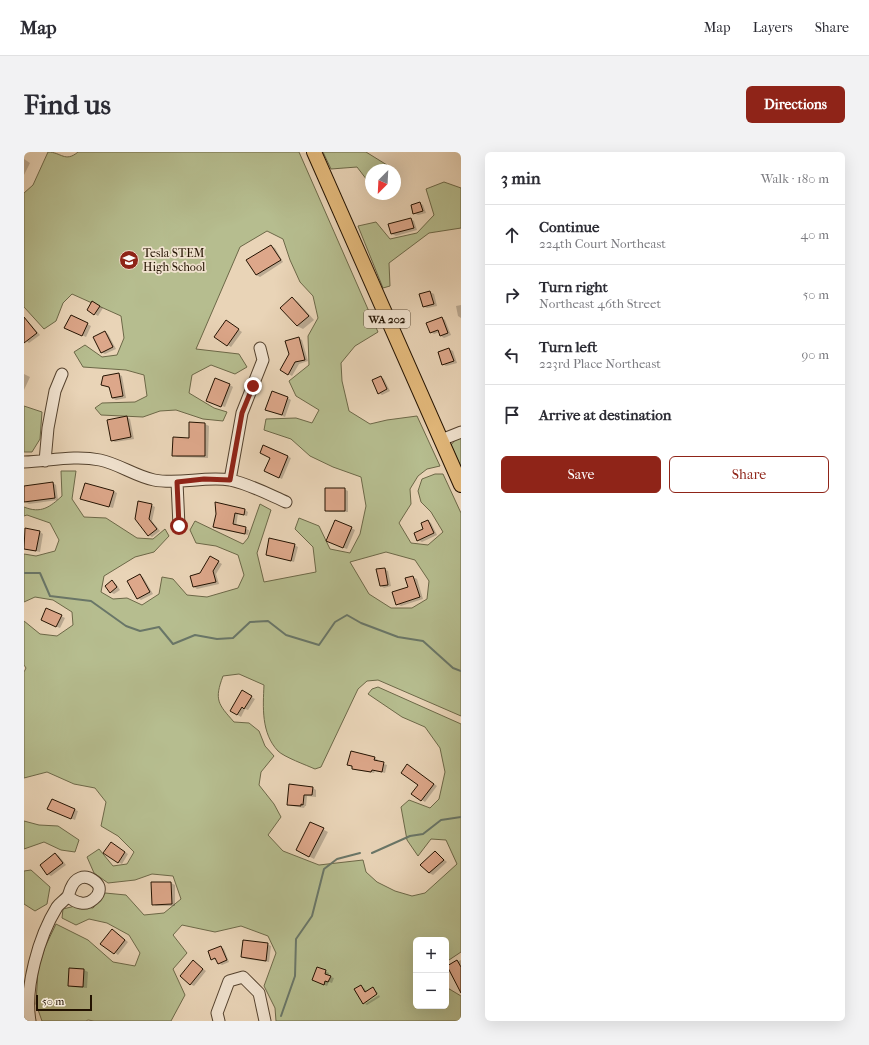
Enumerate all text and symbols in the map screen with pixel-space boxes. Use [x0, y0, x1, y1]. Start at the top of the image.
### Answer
text: Map [20, 17, 56, 39]
text: Map [704, 19, 731, 36]
text: Layers [753, 19, 793, 36]
text: Share [815, 19, 849, 36]
button: Directions [746, 86, 845, 123]
text: Find us [24, 88, 111, 121]
north arrow [365, 164, 401, 200]
text: 3 min [501, 168, 541, 188]
text: Walk · 180 m [761, 171, 829, 186]
text: Continue [539, 218, 599, 236]
icon: ahead [501, 224, 523, 246]
text: 40 m [801, 227, 829, 242]
text: 224th Court Northeast [539, 236, 666, 251]
place label: Tesla STEM High School [143, 246, 206, 274]
school or university icon: Tesla STEM High School [118, 249, 140, 271]
text: Turn right [539, 278, 608, 296]
icon: right [501, 284, 523, 306]
text: 50 m [803, 287, 829, 302]
text: Northeast 46th Street [539, 296, 661, 311]
road number: WA 202 [364, 310, 410, 328]
text: Turn left [539, 338, 597, 356]
icon: left [501, 344, 523, 366]
text: 90 m [801, 347, 829, 362]
text: 223rd Place Northeast [539, 356, 661, 371]
route end [244, 377, 262, 395]
icon: arrive [501, 404, 523, 426]
text: Arrive at destination [539, 406, 671, 424]
button: Save [501, 456, 661, 493]
button: Share [669, 456, 829, 493]
route start [170, 517, 188, 535]
map controls [413, 937, 449, 1009]
button: + [413, 937, 449, 973]
button: − [413, 973, 449, 1009]
scale bar [36, 993, 92, 1012]
text: 50 m [42, 995, 64, 1008]

